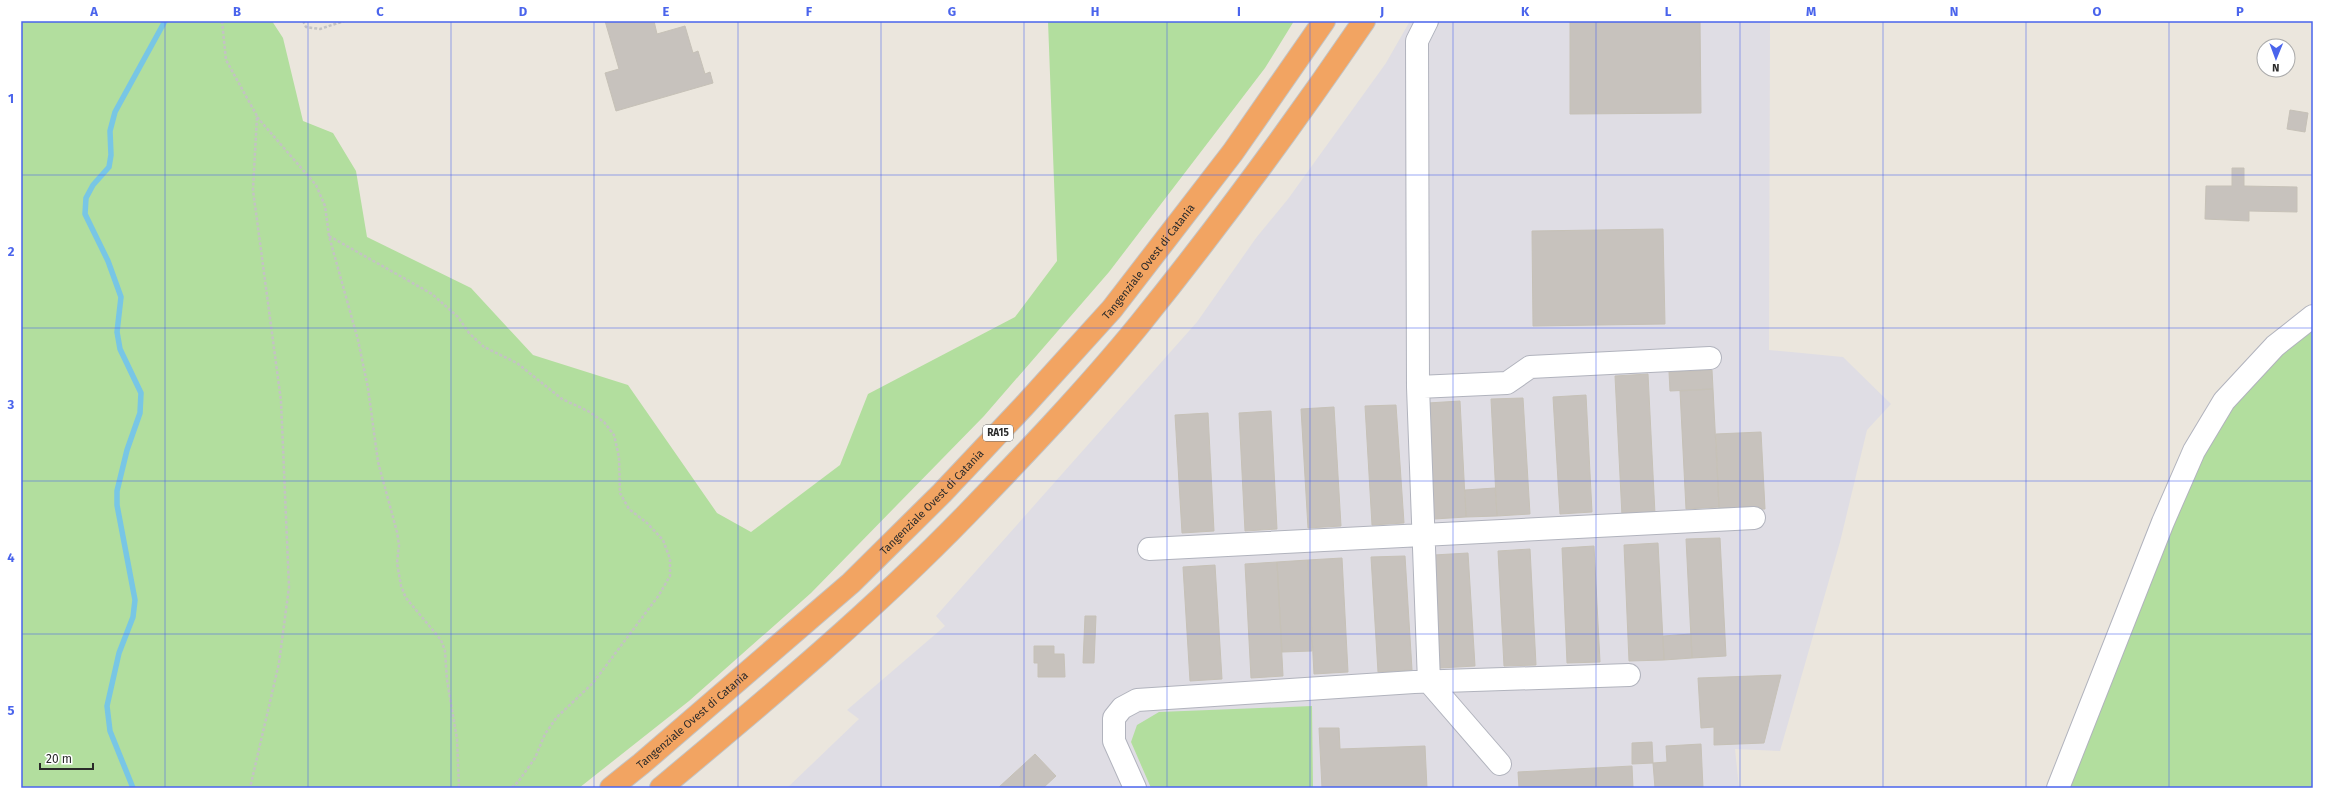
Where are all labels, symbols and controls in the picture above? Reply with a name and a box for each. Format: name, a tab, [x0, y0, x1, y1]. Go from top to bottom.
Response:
text: A	[89, 4, 98, 19]
text: B	[233, 4, 241, 19]
text: C	[376, 4, 384, 19]
text: D	[519, 4, 528, 19]
text: E	[663, 4, 670, 19]
text: F	[806, 4, 813, 19]
text: G	[948, 4, 956, 19]
text: H	[1091, 4, 1099, 19]
text: I	[1237, 4, 1241, 19]
text: J	[1379, 4, 1384, 19]
text: K	[1521, 4, 1530, 19]
text: L	[1665, 4, 1672, 19]
text: M	[1806, 4, 1816, 19]
text: N	[1950, 4, 1958, 19]
text: O	[2093, 4, 2102, 19]
text: P	[2236, 4, 2244, 19]
north arrow	[2256, 38, 2296, 78]
text: N	[2272, 61, 2280, 74]
text: 1	[8, 91, 14, 106]
street label: Tangenziale Ovest di Catania	[1099, 201, 1197, 322]
text: 2	[8, 244, 15, 259]
text: 3	[7, 397, 15, 412]
road number: RA15	[983, 425, 1013, 441]
street label: Tangenziale Ovest di Catania	[877, 447, 986, 557]
text: 4	[7, 550, 15, 565]
street label: Tangenziale Ovest di Catania	[634, 668, 750, 771]
text: 5	[8, 703, 15, 718]
scale bar	[40, 745, 93, 771]
text: 20 m	[46, 752, 72, 766]

